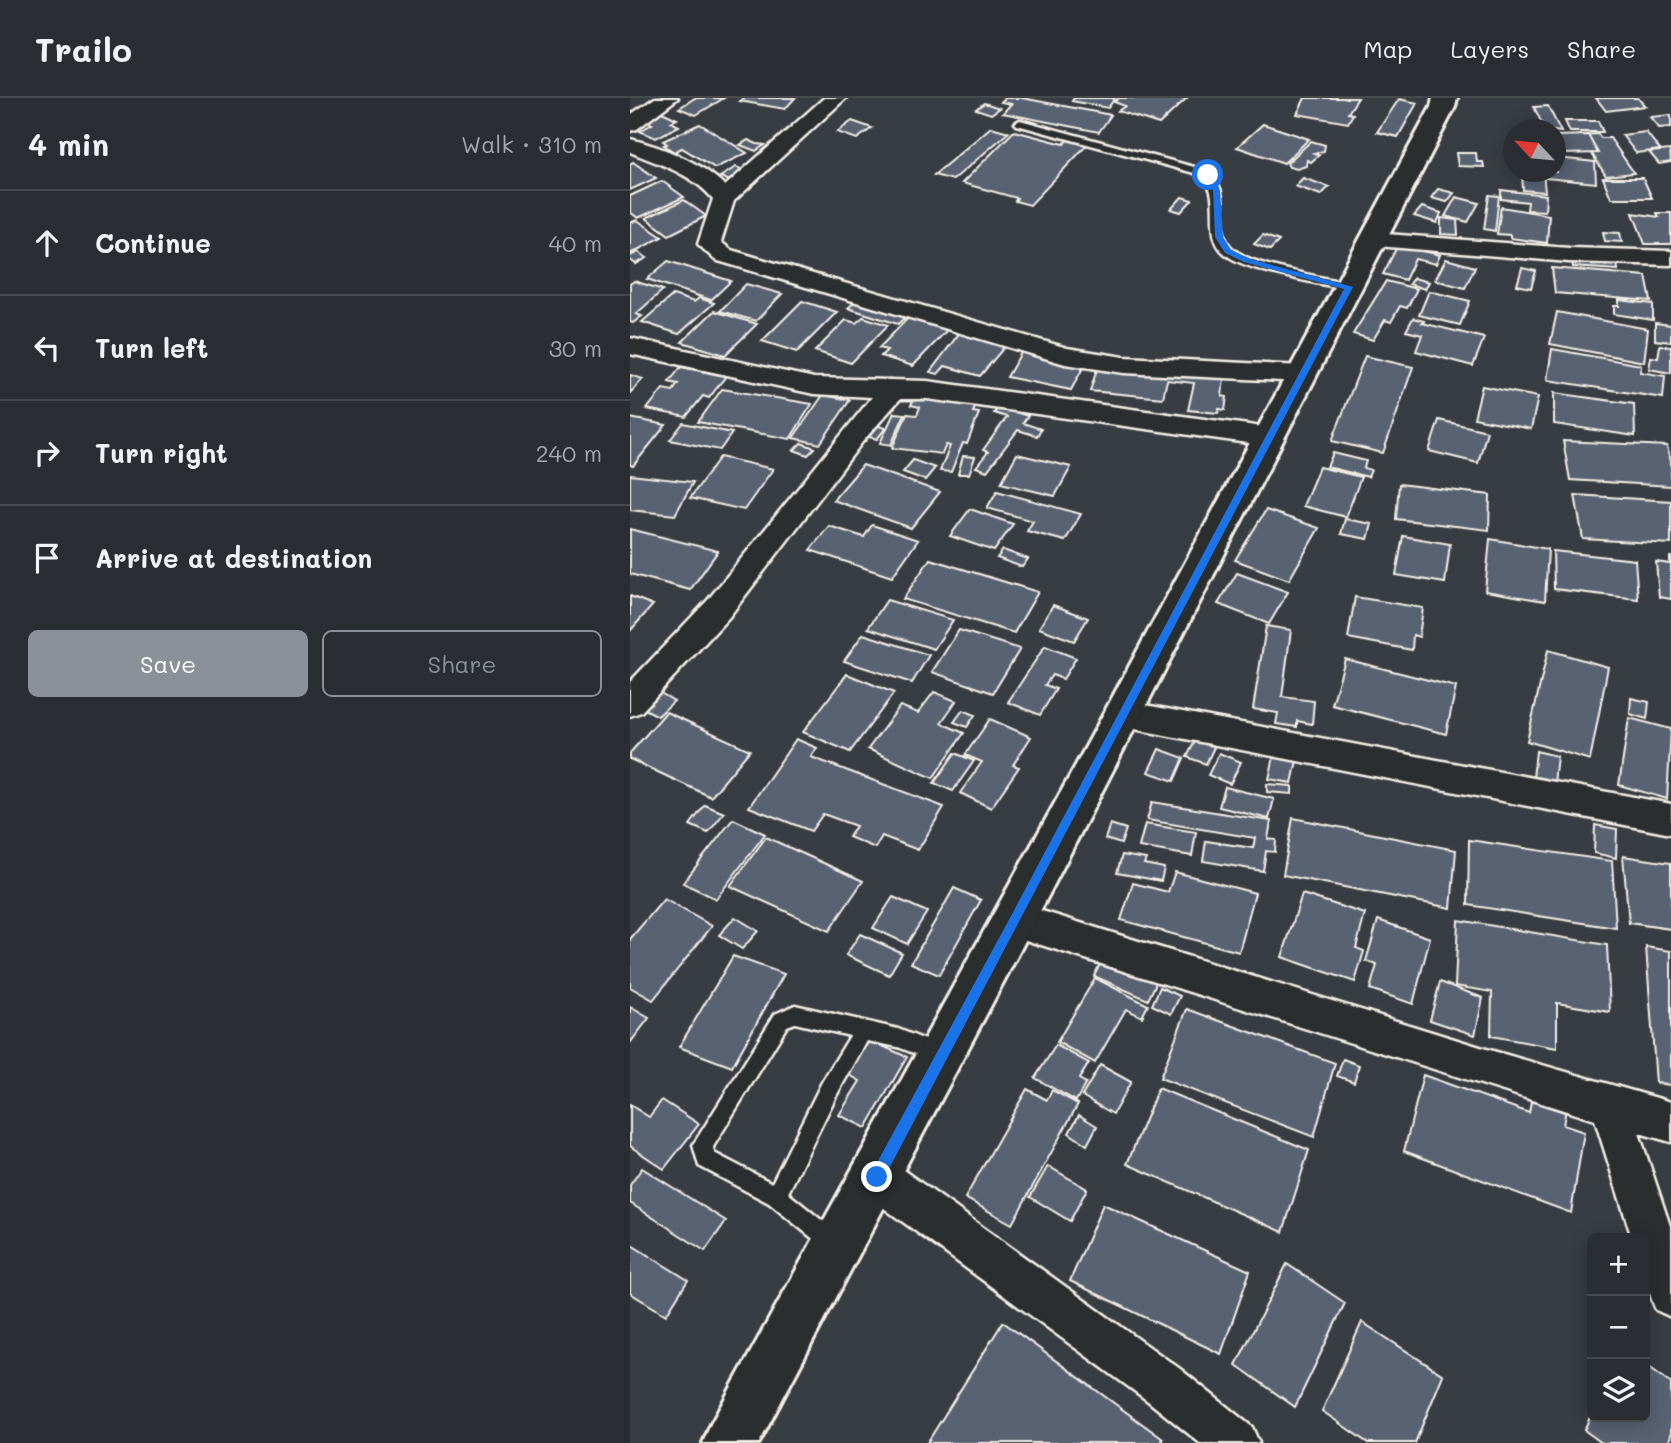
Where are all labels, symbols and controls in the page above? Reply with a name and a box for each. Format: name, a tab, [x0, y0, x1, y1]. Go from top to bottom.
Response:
text: Trailo	[35, 27, 132, 70]
text: Map	[1364, 33, 1412, 64]
text: Layers	[1450, 33, 1529, 64]
text: Share	[1567, 33, 1636, 64]
north arrow	[1503, 119, 1566, 182]
text: 4 min	[28, 124, 109, 164]
text: Walk · 310 m	[461, 129, 602, 159]
route start	[1192, 159, 1223, 190]
icon: ahead	[28, 224, 66, 262]
text: Continue	[95, 226, 211, 260]
text: 40 m	[549, 228, 602, 258]
icon: left	[28, 329, 66, 367]
text: Turn left	[95, 331, 208, 365]
text: 30 m	[549, 333, 602, 363]
icon: right	[28, 434, 66, 472]
text: Turn right	[95, 436, 228, 470]
text: 240 m	[536, 438, 602, 468]
icon: arrive	[28, 539, 66, 577]
text: Arrive at destination	[95, 541, 372, 575]
button: Save	[28, 630, 308, 697]
button: Share	[322, 630, 602, 697]
route end	[861, 1161, 892, 1192]
map controls	[1587, 1233, 1650, 1422]
button: +	[1587, 1233, 1650, 1296]
button: −	[1587, 1296, 1650, 1359]
button: layers	[1587, 1359, 1650, 1422]

